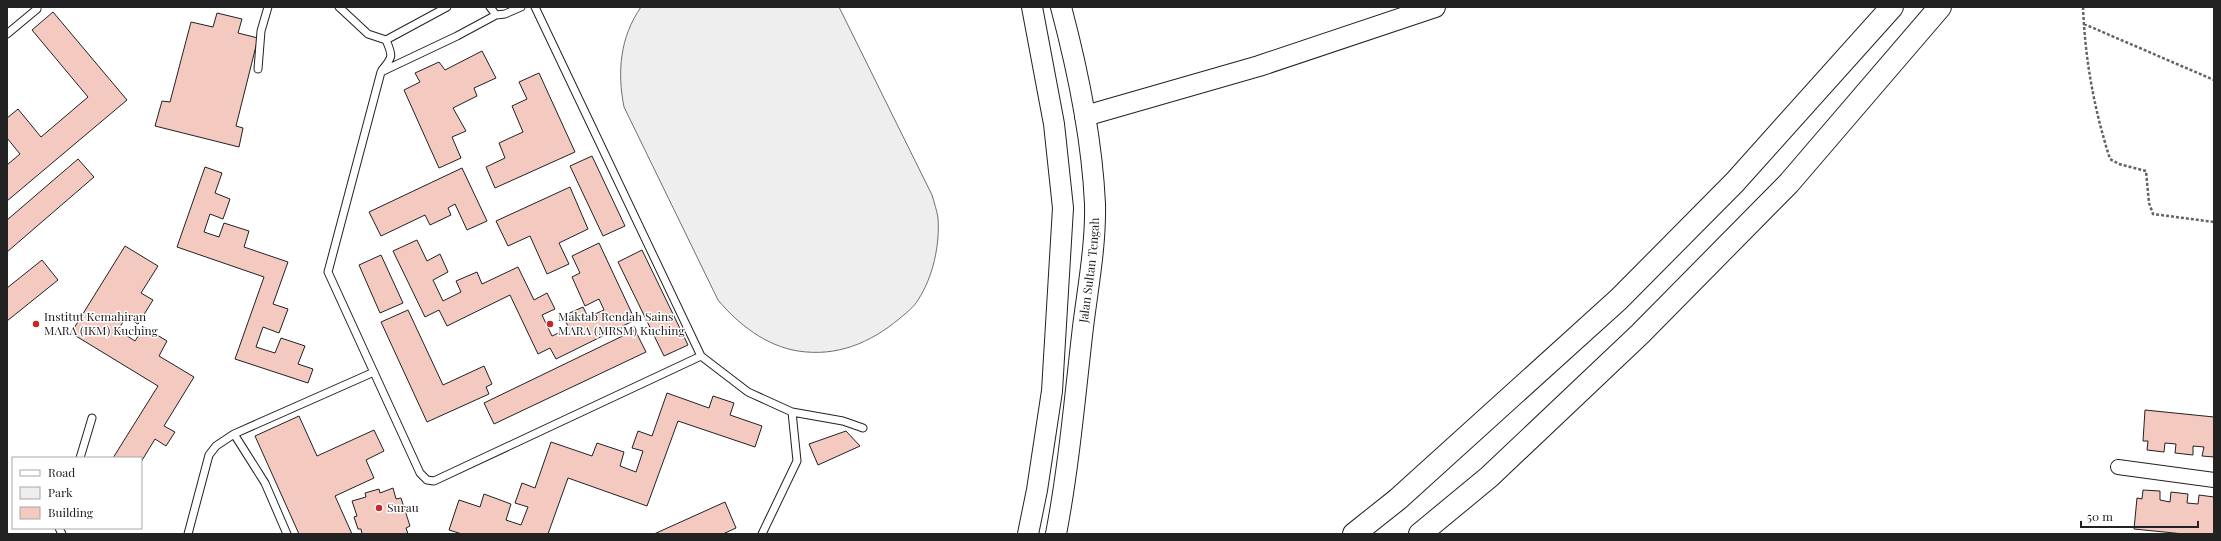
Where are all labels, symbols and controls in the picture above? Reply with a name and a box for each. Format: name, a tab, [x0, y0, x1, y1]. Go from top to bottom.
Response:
street label: Jalan Sultan Tengah	[1074, 217, 1102, 325]
place label: Institut Kemahiran MARA (IKM) Kuching	[44, 308, 159, 338]
place label: Maktab Rendah Sains MARA (MRSM) Kuching	[558, 308, 685, 338]
marker: Institut Kemahiran MARA (IKM) Kuching	[31, 319, 41, 329]
marker: Maktab Rendah Sains MARA (MRSM) Kuching	[545, 319, 555, 329]
legend	[12, 457, 142, 529]
text: Road	[48, 464, 75, 480]
text: Park	[48, 484, 73, 500]
place label: Surau	[387, 499, 419, 515]
marker: Surau	[374, 503, 384, 513]
scale bar	[2081, 503, 2198, 529]
text: Building	[48, 504, 94, 520]
text: 50 m	[2087, 508, 2113, 524]

